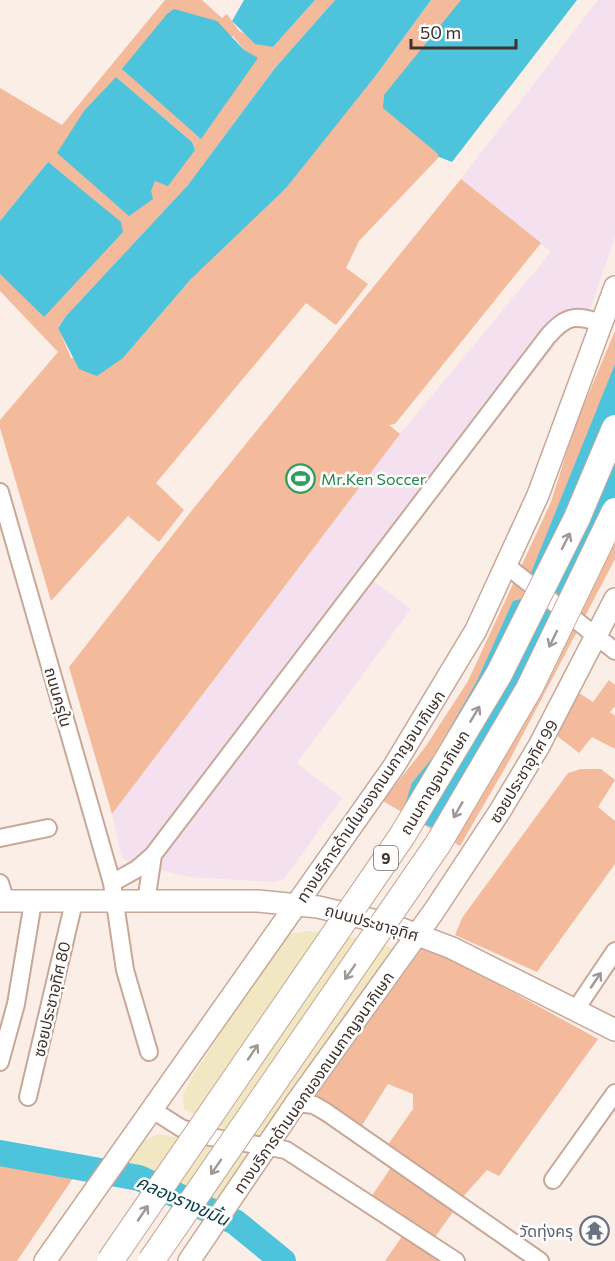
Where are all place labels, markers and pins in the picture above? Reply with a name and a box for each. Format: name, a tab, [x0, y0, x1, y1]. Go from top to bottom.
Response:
sports icon: Mr.Ken Soccer	[284, 462, 316, 494]
place label: Mr.Ken Soccer	[321, 469, 427, 488]
temple icon: วัดทุ่งครุ	[578, 1214, 610, 1246]
place label: วัดทุ่งครุ	[519, 1221, 573, 1241]

